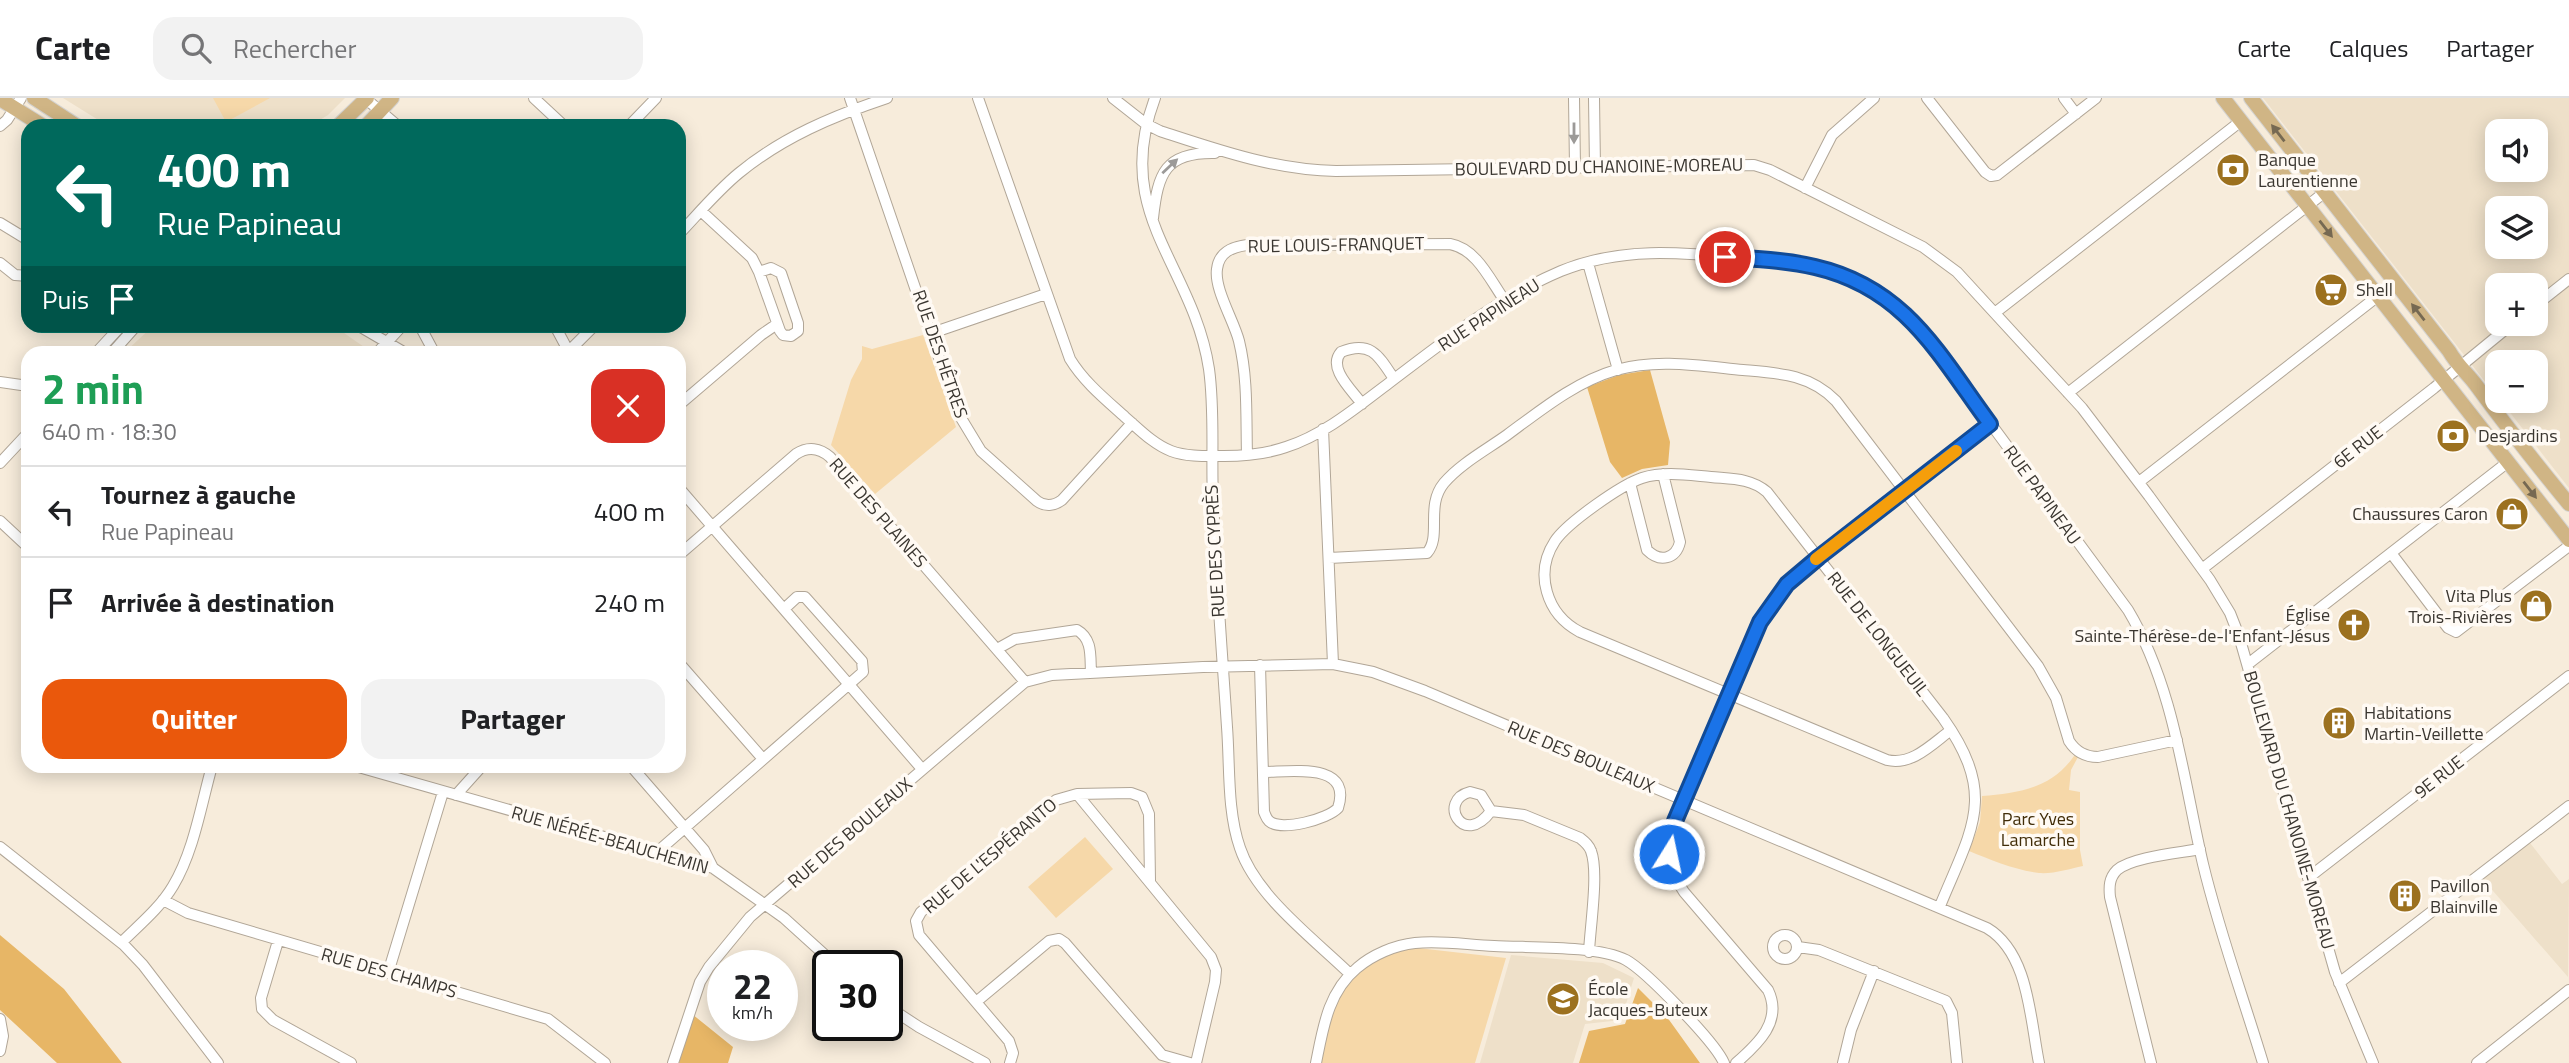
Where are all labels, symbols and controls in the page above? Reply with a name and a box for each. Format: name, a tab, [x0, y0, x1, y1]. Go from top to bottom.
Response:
search box	[153, 17, 643, 80]
text: Carte	[35, 23, 111, 73]
icon: search	[177, 29, 215, 67]
text: Rechercher	[233, 29, 356, 68]
text: Carte	[2237, 30, 2291, 66]
text: Calques	[2329, 30, 2408, 66]
text: Partager	[2446, 30, 2534, 66]
map controls	[2485, 119, 2548, 413]
button: sound	[2485, 119, 2548, 182]
one-way arrow	[1568, 122, 1580, 144]
one-way arrow	[2272, 124, 2286, 142]
text: 400 m	[157, 131, 291, 206]
place label: Banque Laurentienne	[2258, 146, 2358, 194]
icon: left	[42, 147, 133, 238]
street label: BOULEVARD DU CHANOINE-MOREAU	[1454, 150, 1744, 183]
bank icon: Banque Laurentienne	[2214, 151, 2252, 189]
one-way arrow	[1162, 157, 1179, 174]
button: layers	[2485, 196, 2548, 259]
text: Rue Papineau	[157, 199, 342, 247]
one-way arrow	[2318, 220, 2332, 238]
pin	[1695, 227, 1755, 287]
street label: RUE LOUIS-FRANQUET	[1247, 229, 1425, 260]
icon: arrive	[1706, 238, 1744, 276]
street label: RUE PAPINEAU	[1432, 271, 1545, 358]
supermarket icon: Shell	[2312, 271, 2350, 309]
button: +	[2485, 273, 2548, 336]
place label: Shell	[2356, 276, 2393, 303]
text: Puis	[42, 280, 89, 319]
icon: arrive	[103, 280, 141, 318]
street label: RUE DES HÊTRES	[906, 286, 975, 422]
one-way arrow	[2411, 304, 2426, 322]
button: −	[2485, 350, 2548, 413]
text: 2 min	[42, 356, 144, 420]
button: close	[591, 369, 665, 443]
text: 640 m · 18:30	[42, 414, 177, 449]
bank icon: Desjardins	[2434, 417, 2472, 455]
street label: 6E RUE	[2327, 419, 2388, 475]
place label: Desjardins	[2478, 422, 2558, 449]
street label: RUE PAPINEAU	[1997, 440, 2088, 550]
street label: RUE DES PLAINES	[823, 452, 934, 574]
text: Tournez à gauche	[101, 475, 296, 514]
one-way arrow	[2523, 481, 2538, 499]
street label: RUE DES CYPRÈS	[1198, 484, 1231, 618]
text: 400 m	[594, 492, 665, 531]
icon: left	[42, 493, 80, 531]
shop icon: Chaussures Caron	[2493, 495, 2531, 533]
place label: Chaussures Caron	[2352, 500, 2488, 527]
text: Rue Papineau	[101, 514, 234, 549]
street label: RUE DE LONGUEUIL	[1821, 566, 1936, 702]
place label: Vita Plus Trois-Rivières	[2408, 582, 2512, 630]
text: Arrivée à destination	[101, 583, 335, 622]
text: 240 m	[594, 583, 665, 622]
icon: arrive	[42, 584, 80, 622]
shop icon: Vita Plus Trois-Rivières	[2517, 587, 2555, 625]
place label: Église Sainte-Thérèse-de-l'Enfant-Jésus	[2074, 601, 2330, 649]
church icon: Église Sainte-Thérèse-de-l'Enfant-Jésus	[2335, 606, 2373, 644]
street label: BOULEVARD DU CHANOINE-MOREAU	[2237, 667, 2342, 952]
button: Quitter	[42, 679, 347, 759]
button: Partager	[361, 679, 665, 759]
place label: Habitations Martin-Veillette	[2364, 699, 2484, 747]
building icon: Habitations Martin-Veillette	[2320, 704, 2358, 742]
street label: RUE DES BOULEAUX	[1504, 713, 1659, 800]
street label: 9E RUE	[2408, 749, 2469, 805]
street label: RUE DES BOULEAUX	[781, 771, 918, 894]
street label: RUE DE L'ESPÉRANTO	[917, 791, 1063, 920]
street label: RUE NÉRÉE-BEAUCHEMIN	[508, 798, 712, 881]
park label: Parc Yves Lamarche	[2001, 805, 2075, 853]
position arrow	[1632, 817, 1706, 891]
place label: Pavillon Blainville	[2430, 872, 2498, 920]
building icon: Pavillon Blainville	[2386, 877, 2424, 915]
street label: RUE DES CHAMPS	[318, 940, 460, 1005]
speed limit sign: 30	[812, 950, 903, 1041]
text: 22	[733, 959, 772, 1013]
place label: École Jacques-Buteux	[1588, 975, 1708, 1023]
school or university icon: École Jacques-Buteux	[1544, 980, 1582, 1018]
text: km/h	[732, 999, 773, 1026]

